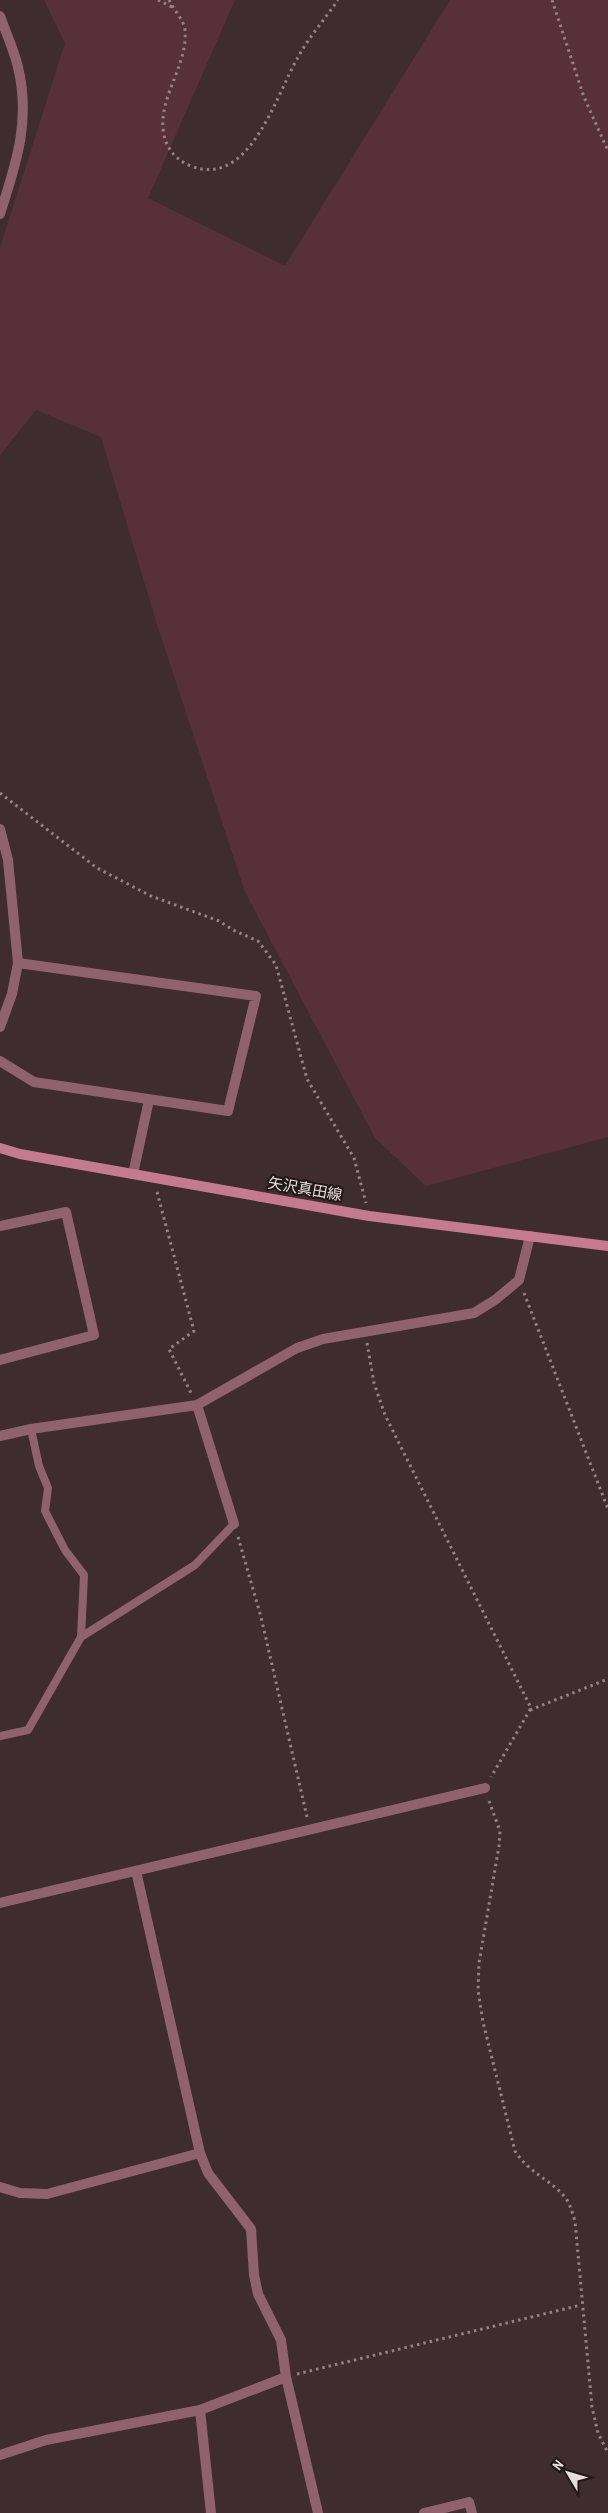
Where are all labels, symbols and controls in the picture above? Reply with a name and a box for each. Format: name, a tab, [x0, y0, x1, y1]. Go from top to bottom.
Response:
street label: 矢沢真田線	[266, 1172, 344, 1205]
north arrow	[543, 2448, 593, 2498]
text: N	[548, 2456, 567, 2474]

